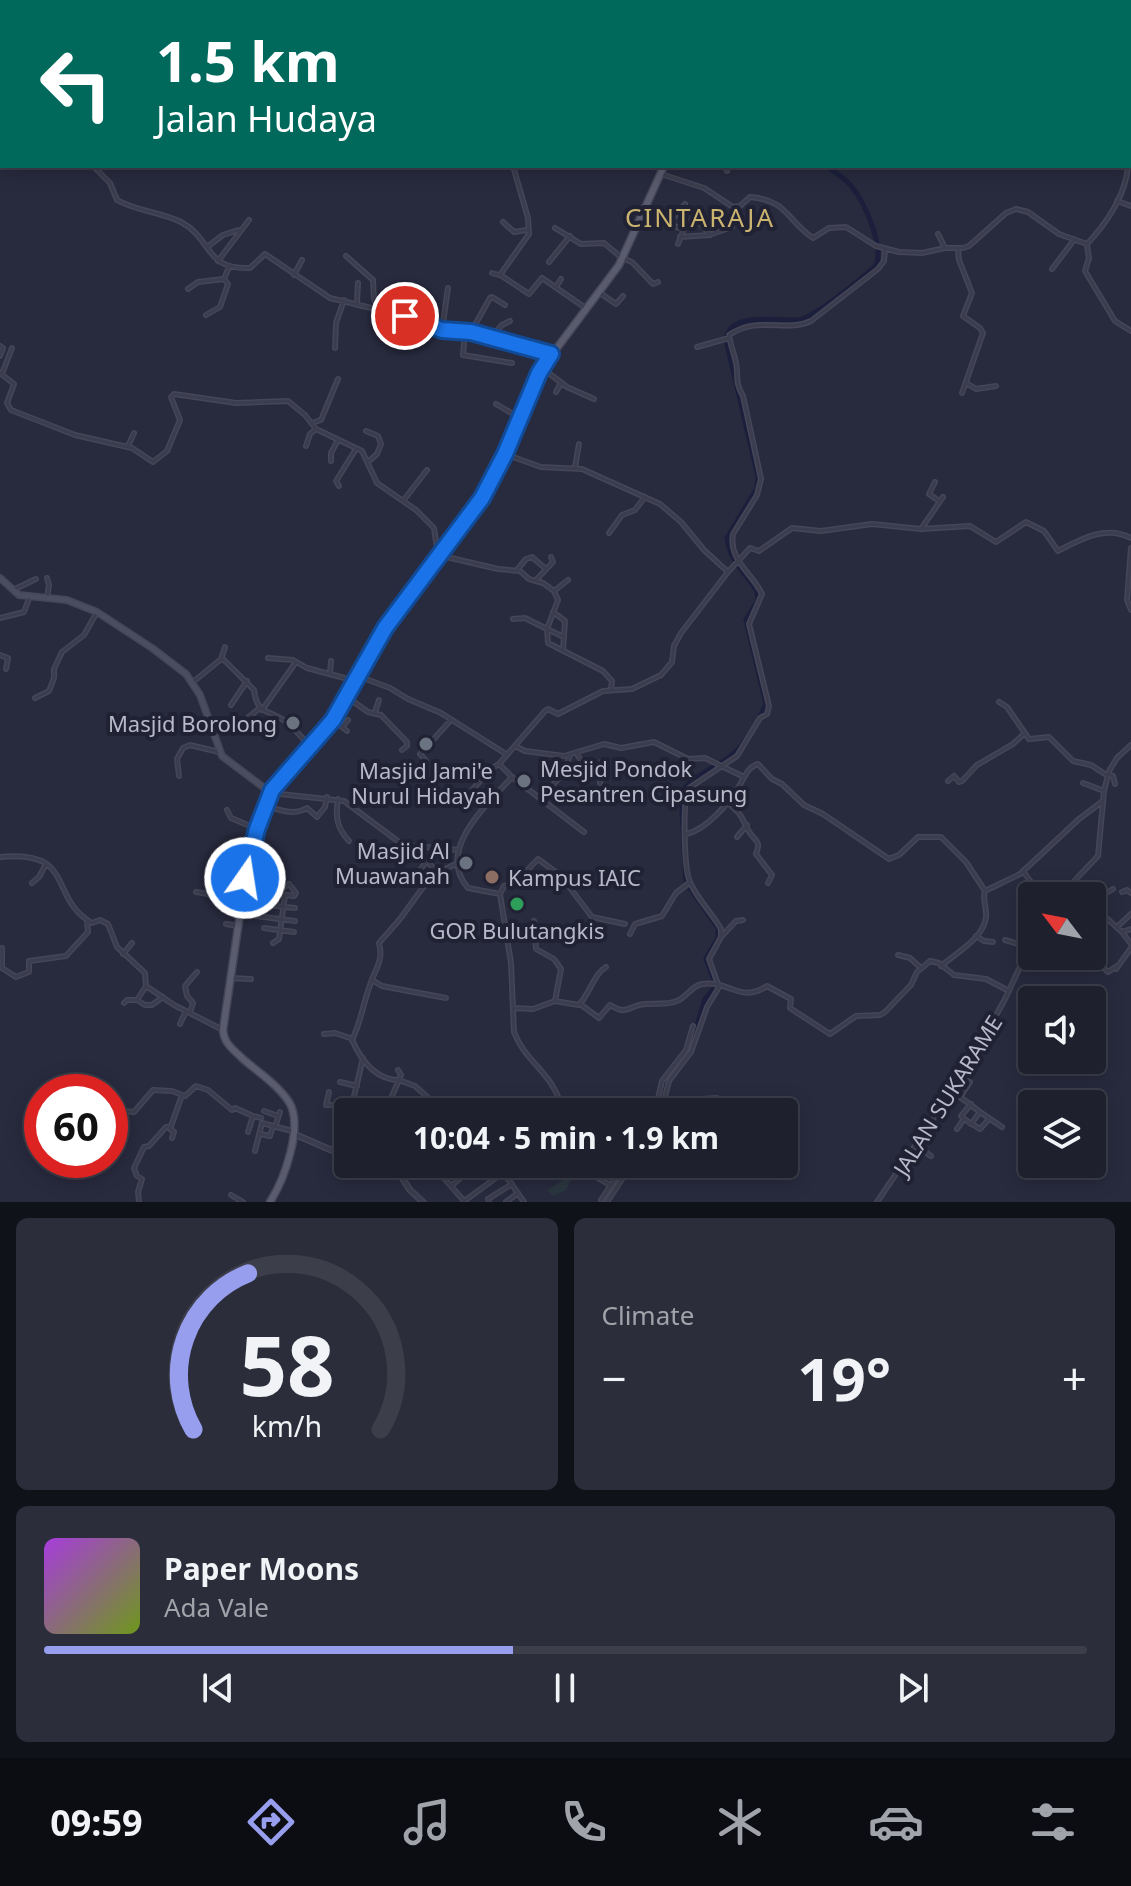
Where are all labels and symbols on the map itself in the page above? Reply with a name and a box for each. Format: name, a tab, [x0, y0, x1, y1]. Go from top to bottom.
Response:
district label: CINTARAJA	[625, 199, 775, 235]
pin	[371, 282, 439, 350]
place label: Masjid Borolong	[108, 708, 277, 738]
marker: Masjid Borolong	[284, 714, 302, 732]
marker: Masjid Jami'e Nurul Hidayah	[417, 735, 435, 753]
place label: Mesjid Pondok Pesantren Cipasung	[540, 753, 747, 808]
place label: Masjid Jami'e Nurul Hidayah	[351, 755, 501, 810]
marker: Mesjid Pondok Pesantren Cipasung	[515, 772, 533, 790]
place label: Masjid Al Muawanah	[335, 835, 450, 890]
position arrow	[203, 836, 287, 920]
marker: Masjid Al Muawanah	[457, 854, 475, 872]
place label: Kampus IAIC	[508, 862, 641, 892]
marker: Kampus IAIC	[483, 868, 501, 886]
north arrow	[1018, 882, 1106, 970]
marker: GOR Bulutangkis	[508, 895, 526, 913]
place label: GOR Bulutangkis	[429, 915, 605, 945]
street label: JALAN SUKARAME	[885, 1009, 1008, 1183]
speed limit sign: 60	[24, 1074, 128, 1178]

